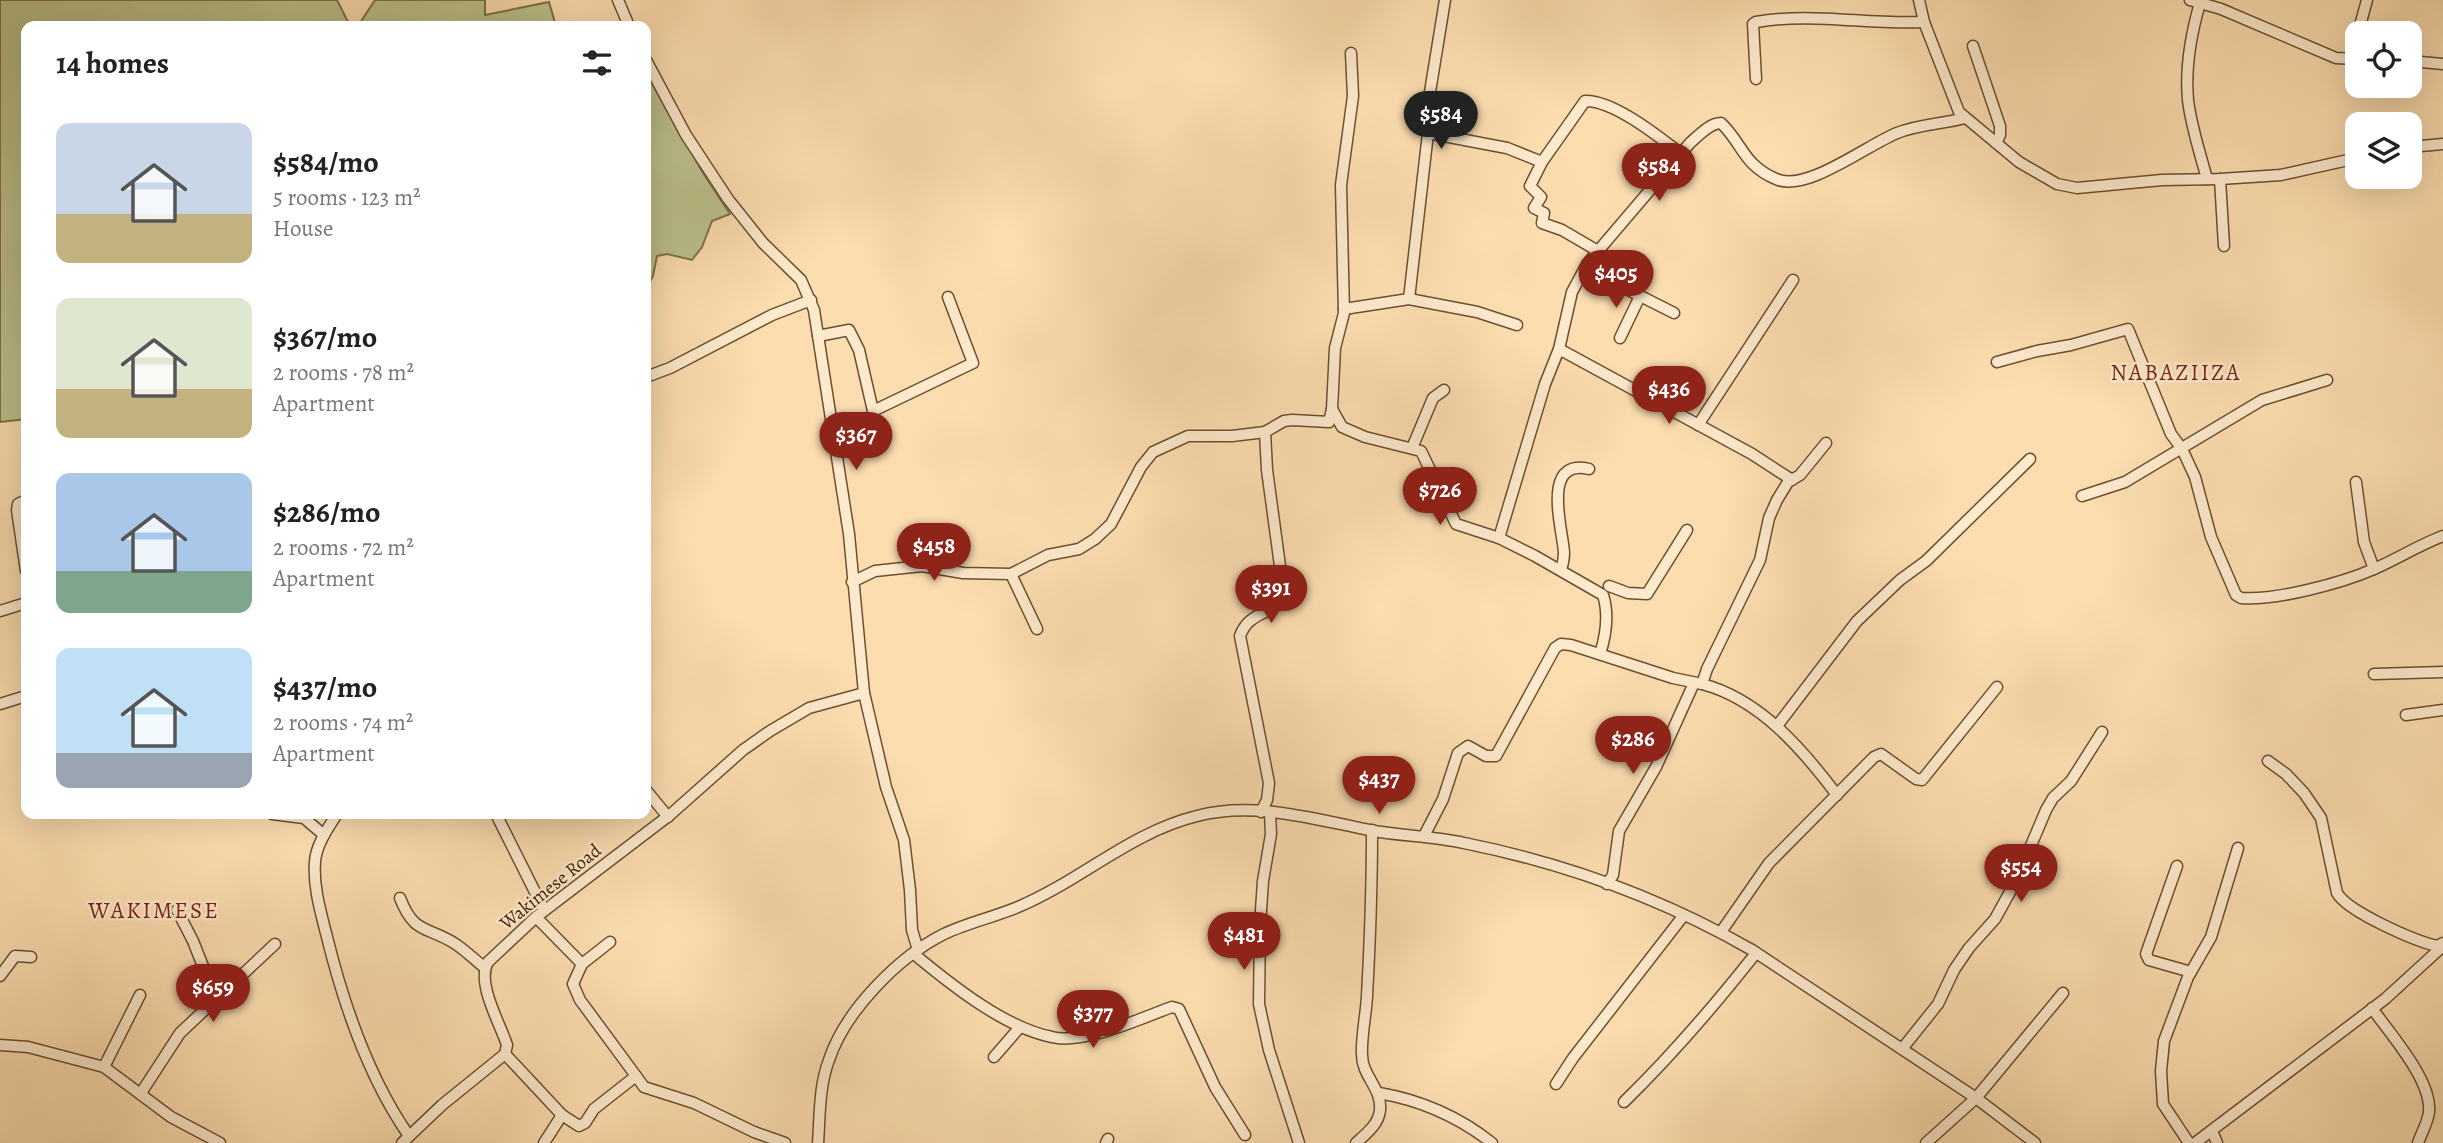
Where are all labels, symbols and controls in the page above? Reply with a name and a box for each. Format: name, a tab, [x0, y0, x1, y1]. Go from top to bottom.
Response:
map controls	[2345, 21, 2422, 189]
button: locate	[2345, 21, 2422, 98]
text: 14 homes	[56, 43, 169, 83]
icon: filters	[578, 44, 616, 82]
pin: $584	[1400, 92, 1482, 151]
text: $584	[1420, 98, 1462, 129]
button: layers	[2345, 112, 2422, 189]
text: $584/mo	[273, 142, 379, 182]
pin: $584	[1618, 144, 1700, 203]
text: $584	[1638, 150, 1680, 181]
icon: home	[112, 151, 196, 235]
text: 5 rooms · 123 m²	[273, 182, 421, 213]
text: House	[273, 213, 333, 244]
pin: $405	[1575, 250, 1657, 310]
text: $405	[1595, 257, 1637, 288]
text: $367/mo	[273, 317, 377, 357]
icon: home	[112, 326, 196, 410]
text: 2 rooms · 78 m²	[273, 357, 414, 388]
district label: NABAZIIZA	[2110, 357, 2242, 388]
pin: $436	[1628, 366, 1710, 426]
text: $436	[1648, 373, 1690, 404]
text: Apartment	[273, 388, 375, 419]
pin: $367	[815, 412, 897, 472]
text: $367	[835, 419, 877, 450]
pin: $726	[1399, 468, 1481, 527]
text: $726	[1419, 474, 1461, 505]
text: $286/mo	[273, 492, 380, 532]
icon: home	[112, 501, 196, 585]
pin: $458	[893, 524, 975, 583]
text: $458	[913, 530, 955, 561]
text: 2 rooms · 72 m²	[273, 532, 414, 563]
text: Apartment	[273, 563, 375, 594]
pin: $391	[1230, 566, 1312, 625]
text: $391	[1251, 572, 1291, 603]
text: $437/mo	[273, 667, 377, 707]
icon: home	[112, 676, 196, 760]
text: 2 rooms · 74 m²	[273, 707, 413, 738]
pin: $286	[1592, 716, 1674, 776]
text: $286	[1611, 723, 1655, 754]
text: Apartment	[273, 738, 375, 769]
pin: $437	[1338, 756, 1420, 816]
text: $437	[1358, 763, 1400, 794]
street label: Wakimese Road	[494, 837, 607, 936]
pin: $554	[1980, 844, 2062, 904]
text: $554	[2000, 851, 2042, 882]
district label: WAKIMESE	[87, 895, 220, 926]
pin: $481	[1203, 912, 1285, 972]
text: $481	[1224, 919, 1264, 950]
pin: $659	[172, 964, 254, 1024]
text: $659	[192, 971, 234, 1002]
pin: $377	[1052, 990, 1134, 1050]
text: $377	[1073, 997, 1113, 1028]

